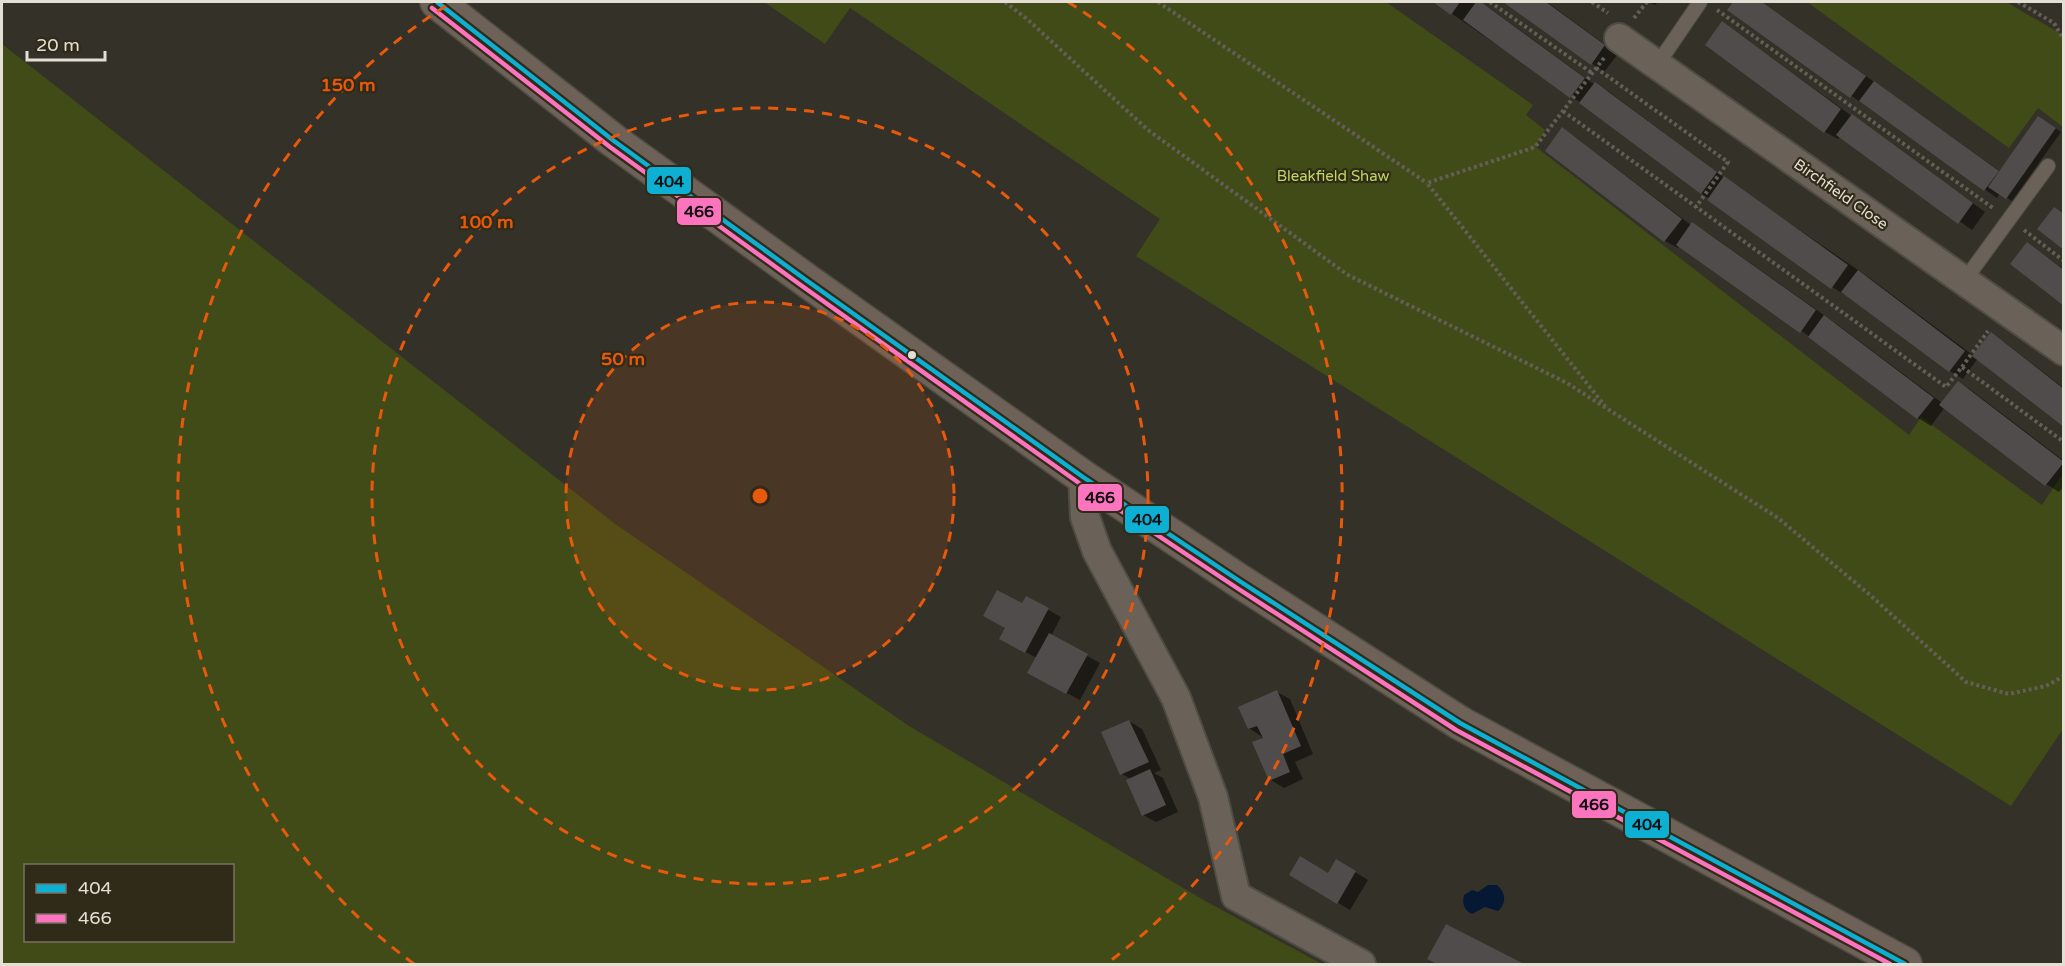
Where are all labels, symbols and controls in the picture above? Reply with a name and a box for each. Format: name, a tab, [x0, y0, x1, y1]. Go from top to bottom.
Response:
scale bar	[27, 24, 105, 62]
text: 20 m	[36, 34, 80, 56]
text: 150 m	[320, 74, 376, 96]
street label: Birchfield Close	[1791, 155, 1891, 233]
line badge: 404	[646, 166, 692, 195]
park label: Bleakfield Shaw	[1277, 167, 1389, 185]
text: 404	[654, 172, 684, 192]
line badge: 466	[676, 197, 722, 226]
text: 466	[684, 202, 714, 222]
text: 100 m	[458, 211, 514, 233]
text: 50 m	[601, 348, 645, 370]
unlabelled marker	[906, 349, 918, 361]
line badge: 466	[1077, 483, 1123, 512]
centre of rings	[750, 486, 770, 506]
text: 466	[1085, 488, 1115, 508]
line badge: 404	[1124, 505, 1170, 534]
text: 404	[1132, 510, 1162, 530]
line badge: 466	[1571, 790, 1617, 819]
text: 466	[1579, 795, 1609, 815]
line badge: 404	[1624, 810, 1670, 839]
text: 404	[1632, 815, 1662, 835]
legend	[24, 864, 234, 942]
text: 404	[78, 877, 112, 899]
text: 466	[78, 907, 112, 929]

